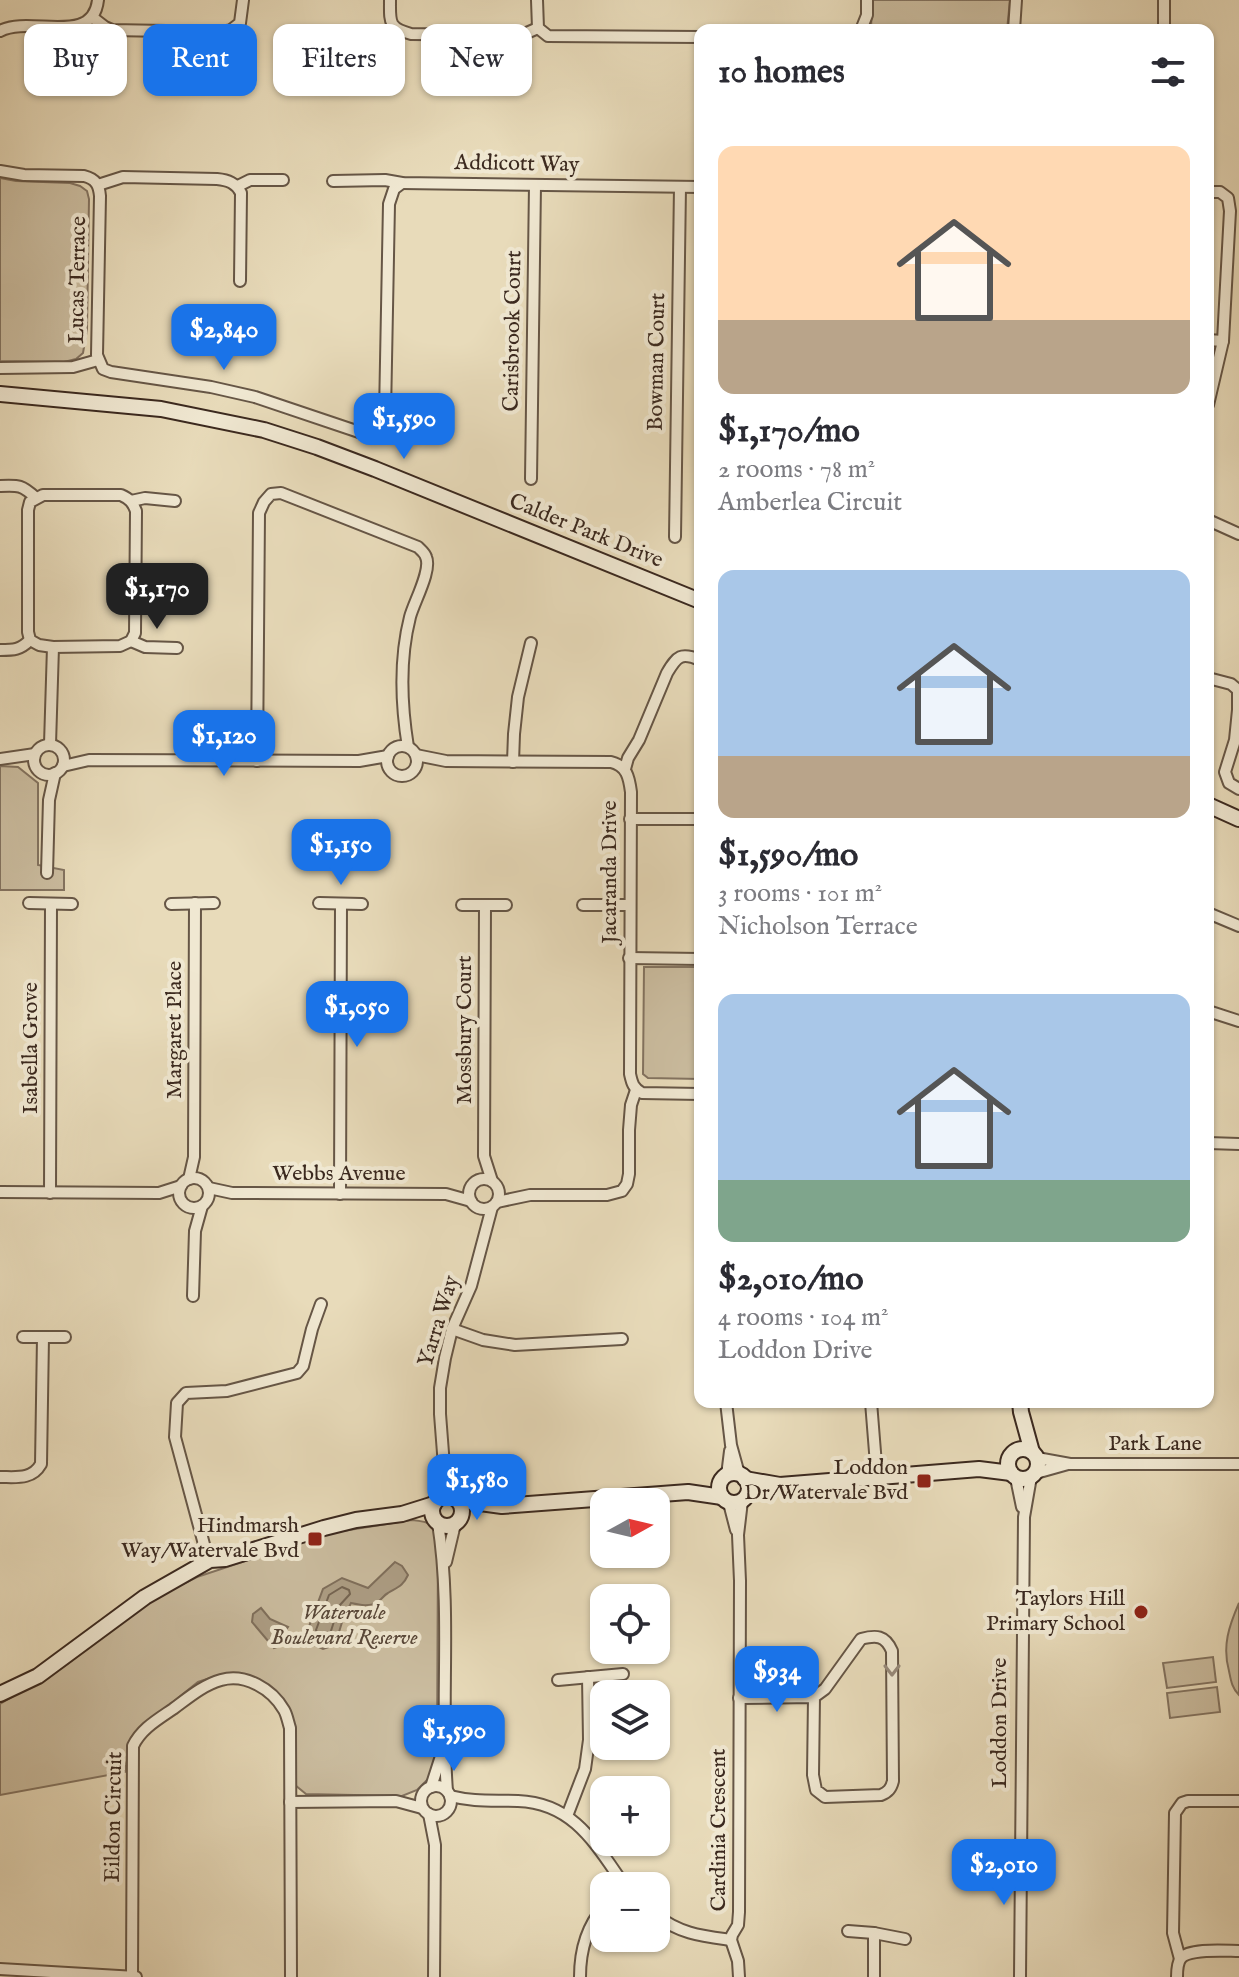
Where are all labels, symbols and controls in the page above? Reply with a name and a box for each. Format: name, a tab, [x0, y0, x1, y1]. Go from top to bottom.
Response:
chip: Buy	[24, 24, 127, 96]
chip: Rent	[143, 24, 257, 96]
chip: Filters	[273, 24, 405, 96]
chip: New	[421, 24, 532, 96]
icon: filters	[1146, 50, 1190, 94]
text: 10 homes	[718, 51, 845, 94]
street label: Addicott Way	[453, 149, 580, 179]
icon: home	[882, 198, 1026, 342]
street label: Lucas Terrace	[63, 216, 93, 344]
street label: Carisbrook Court	[498, 250, 528, 412]
street label: Bowman Court	[642, 292, 672, 431]
pin: $2,840	[159, 304, 289, 372]
text: $2,840	[189, 313, 259, 346]
pin: $1,590	[339, 393, 469, 461]
text: $1,590	[372, 402, 436, 435]
text: $1,170/mo	[718, 410, 860, 453]
text: 2 rooms · 78 m²	[718, 453, 875, 486]
text: Amberlea Circuit	[718, 486, 902, 519]
street label: Calder Park Drive	[505, 487, 667, 575]
pin: $1,170	[92, 563, 222, 631]
text: $1,170	[124, 572, 190, 605]
icon: home	[882, 622, 1026, 766]
pin: $1,120	[159, 710, 289, 778]
text: $1,120	[191, 719, 257, 752]
street label: Jacaranda Drive	[596, 800, 624, 947]
pin: $1,150	[276, 819, 406, 887]
text: $1,150	[310, 828, 372, 861]
text: $1,590/mo	[718, 834, 858, 877]
text: 3 rooms · 101 m²	[718, 877, 882, 910]
text: Nicholson Terrace	[718, 910, 918, 943]
street label: Mossbury Court	[451, 955, 479, 1105]
street label: Margaret Place	[161, 961, 189, 1099]
pin: $1,050	[292, 981, 422, 1049]
street label: Isabella Grove	[17, 982, 45, 1114]
text: $1,050	[324, 990, 390, 1023]
icon: home	[882, 1046, 1026, 1190]
street label: Webbs Avenue	[272, 1160, 406, 1188]
text: $2,010/mo	[718, 1258, 864, 1301]
street label: Yarra Way	[412, 1272, 466, 1370]
text: 4 rooms · 104 m²	[718, 1301, 888, 1334]
text: Loddon Drive	[718, 1334, 873, 1367]
street label: Park Lane	[1108, 1430, 1202, 1458]
pin: $1,580	[412, 1454, 542, 1522]
place label: Loddon Dr/Watervale Bvd	[744, 1454, 908, 1507]
text: $1,580	[445, 1463, 509, 1496]
marker: Loddon Dr/Watervale Bvd	[915, 1472, 933, 1490]
north arrow	[590, 1488, 670, 1568]
map controls	[590, 1488, 670, 1952]
place label: Hindmarsh Way/Watervale Bvd	[121, 1512, 299, 1565]
marker: Hindmarsh Way/Watervale Bvd	[306, 1530, 324, 1548]
button: locate	[590, 1584, 670, 1664]
place label: Taylors Hill Primary School	[986, 1585, 1125, 1638]
park label: Watervale Boulevard Reserve	[270, 1599, 418, 1652]
marker: Taylors Hill Primary School	[1132, 1603, 1150, 1621]
pin: $934	[730, 1646, 824, 1714]
text: $934	[753, 1655, 801, 1688]
street label: Loddon Drive	[986, 1658, 1014, 1788]
one-way arrow	[883, 1664, 901, 1677]
button: layers	[590, 1680, 670, 1760]
pin: $1,590	[389, 1705, 519, 1773]
text: $1,590	[422, 1714, 486, 1747]
street label: Cardinia Crescent	[705, 1748, 733, 1912]
street label: Eildon Circuit	[99, 1751, 129, 1883]
button: +	[590, 1776, 670, 1856]
pin: $2,010	[939, 1839, 1069, 1907]
text: $2,010	[970, 1848, 1038, 1881]
button: −	[590, 1872, 670, 1952]

